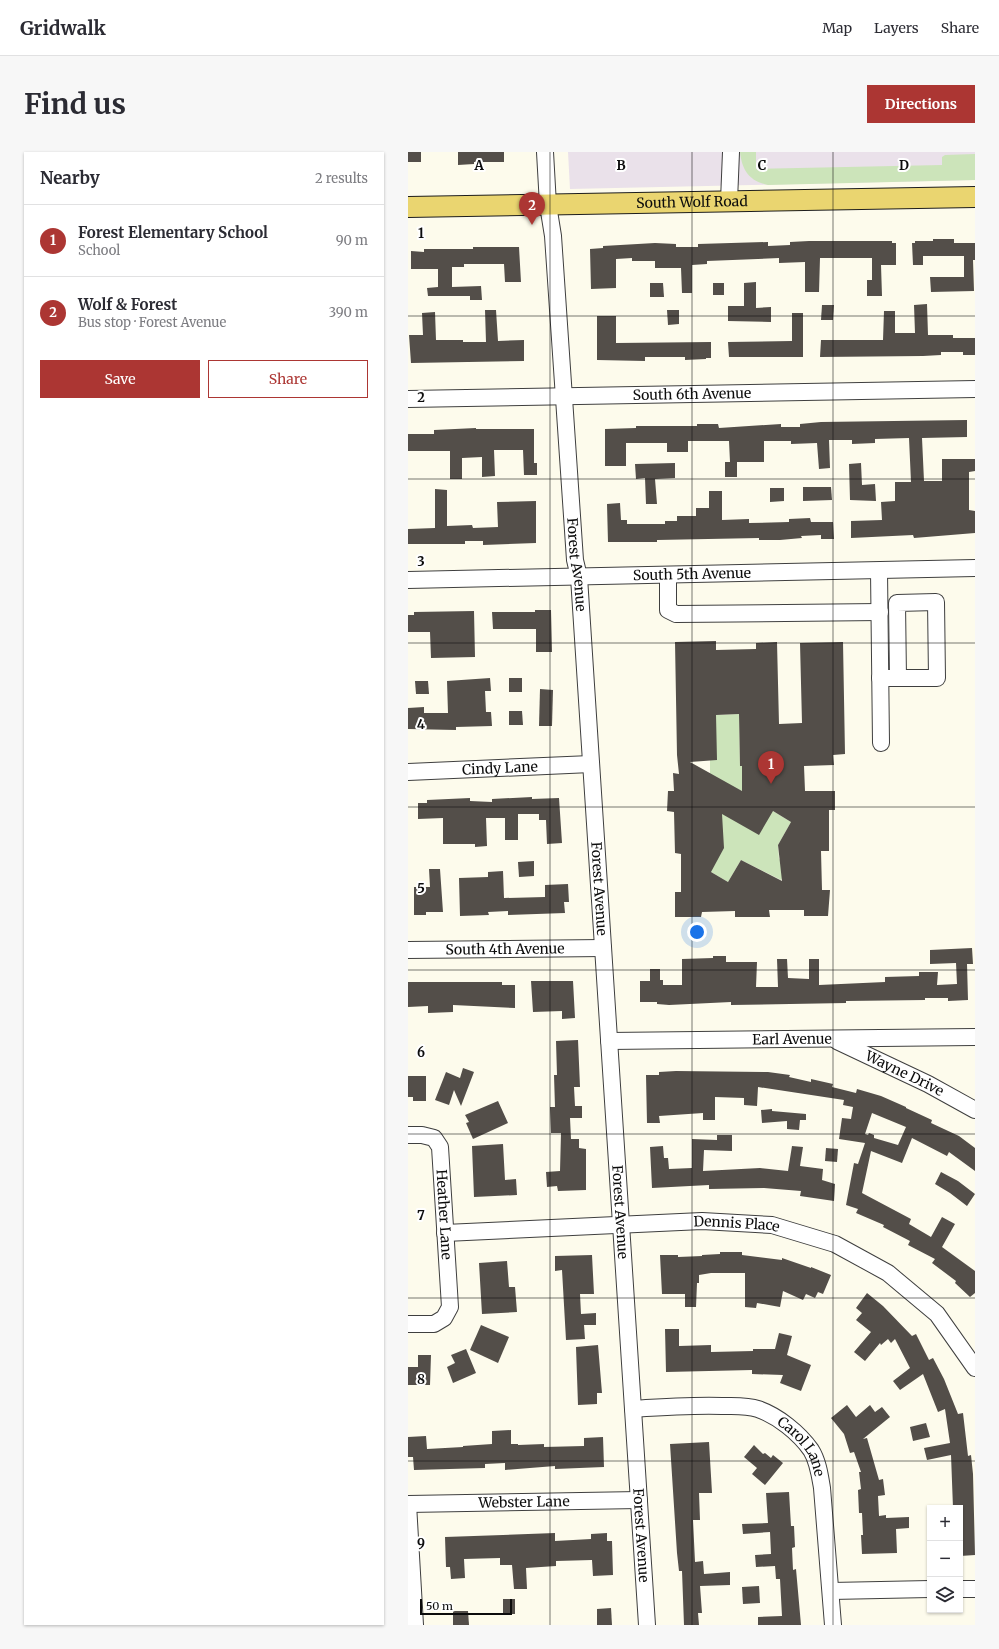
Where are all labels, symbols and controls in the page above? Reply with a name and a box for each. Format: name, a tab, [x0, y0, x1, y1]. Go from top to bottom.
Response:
text: Gridwalk	[20, 16, 106, 40]
text: Map	[822, 19, 852, 37]
text: Layers	[874, 19, 919, 37]
text: Share	[941, 19, 979, 37]
button: Directions	[867, 85, 975, 123]
text: Find us	[24, 86, 126, 122]
text: A	[473, 157, 484, 174]
text: B	[616, 157, 626, 174]
text: C	[758, 157, 767, 174]
text: D	[899, 157, 909, 174]
text: Nearby	[40, 167, 100, 189]
text: 2 results	[315, 170, 368, 187]
pin: 2	[519, 192, 545, 225]
street label: South Wolf Road	[636, 192, 748, 212]
text: Forest Elementary School	[78, 223, 268, 242]
text: 1	[418, 225, 424, 242]
text: 1	[50, 232, 56, 249]
text: 90 m	[336, 232, 368, 249]
text: School	[78, 242, 120, 259]
text: Wolf & Forest	[78, 295, 177, 314]
text: 2	[49, 304, 57, 321]
text: 390 m	[329, 304, 368, 321]
text: Bus stop · Forest Avenue	[78, 314, 226, 331]
button: Save	[40, 360, 200, 398]
button: Share	[208, 360, 368, 398]
street label: South 6th Avenue	[632, 384, 751, 404]
text: 2	[417, 389, 425, 406]
street label: Forest Avenue	[563, 517, 590, 612]
text: 3	[417, 553, 425, 570]
street label: South 5th Avenue	[633, 564, 751, 584]
text: 4	[417, 716, 426, 733]
pin: 1	[758, 751, 784, 784]
street label: Cindy Lane	[462, 757, 538, 779]
street label: Forest Avenue	[587, 841, 611, 936]
text: 5	[417, 880, 425, 897]
your location	[687, 922, 707, 942]
street label: South 4th Avenue	[445, 939, 564, 959]
street label: Earl Avenue	[752, 1030, 832, 1048]
text: 6	[417, 1044, 425, 1061]
street label: Wayne Drive	[862, 1046, 947, 1100]
street label: Forest Avenue	[608, 1164, 632, 1260]
street label: Heather Lane	[432, 1169, 456, 1260]
text: 7	[417, 1207, 425, 1224]
street label: Dennis Place	[693, 1212, 782, 1236]
text: 8	[417, 1371, 425, 1388]
street label: Carol Lane	[774, 1412, 829, 1478]
street label: Forest Avenue	[629, 1488, 653, 1583]
street label: Webster Lane	[477, 1492, 570, 1512]
map controls	[927, 1505, 963, 1613]
button: +	[927, 1505, 963, 1541]
text: 9	[417, 1535, 425, 1552]
button: −	[927, 1541, 963, 1577]
button: layers	[927, 1577, 963, 1613]
scale bar	[420, 1597, 512, 1616]
text: 50 m	[426, 1599, 453, 1613]

